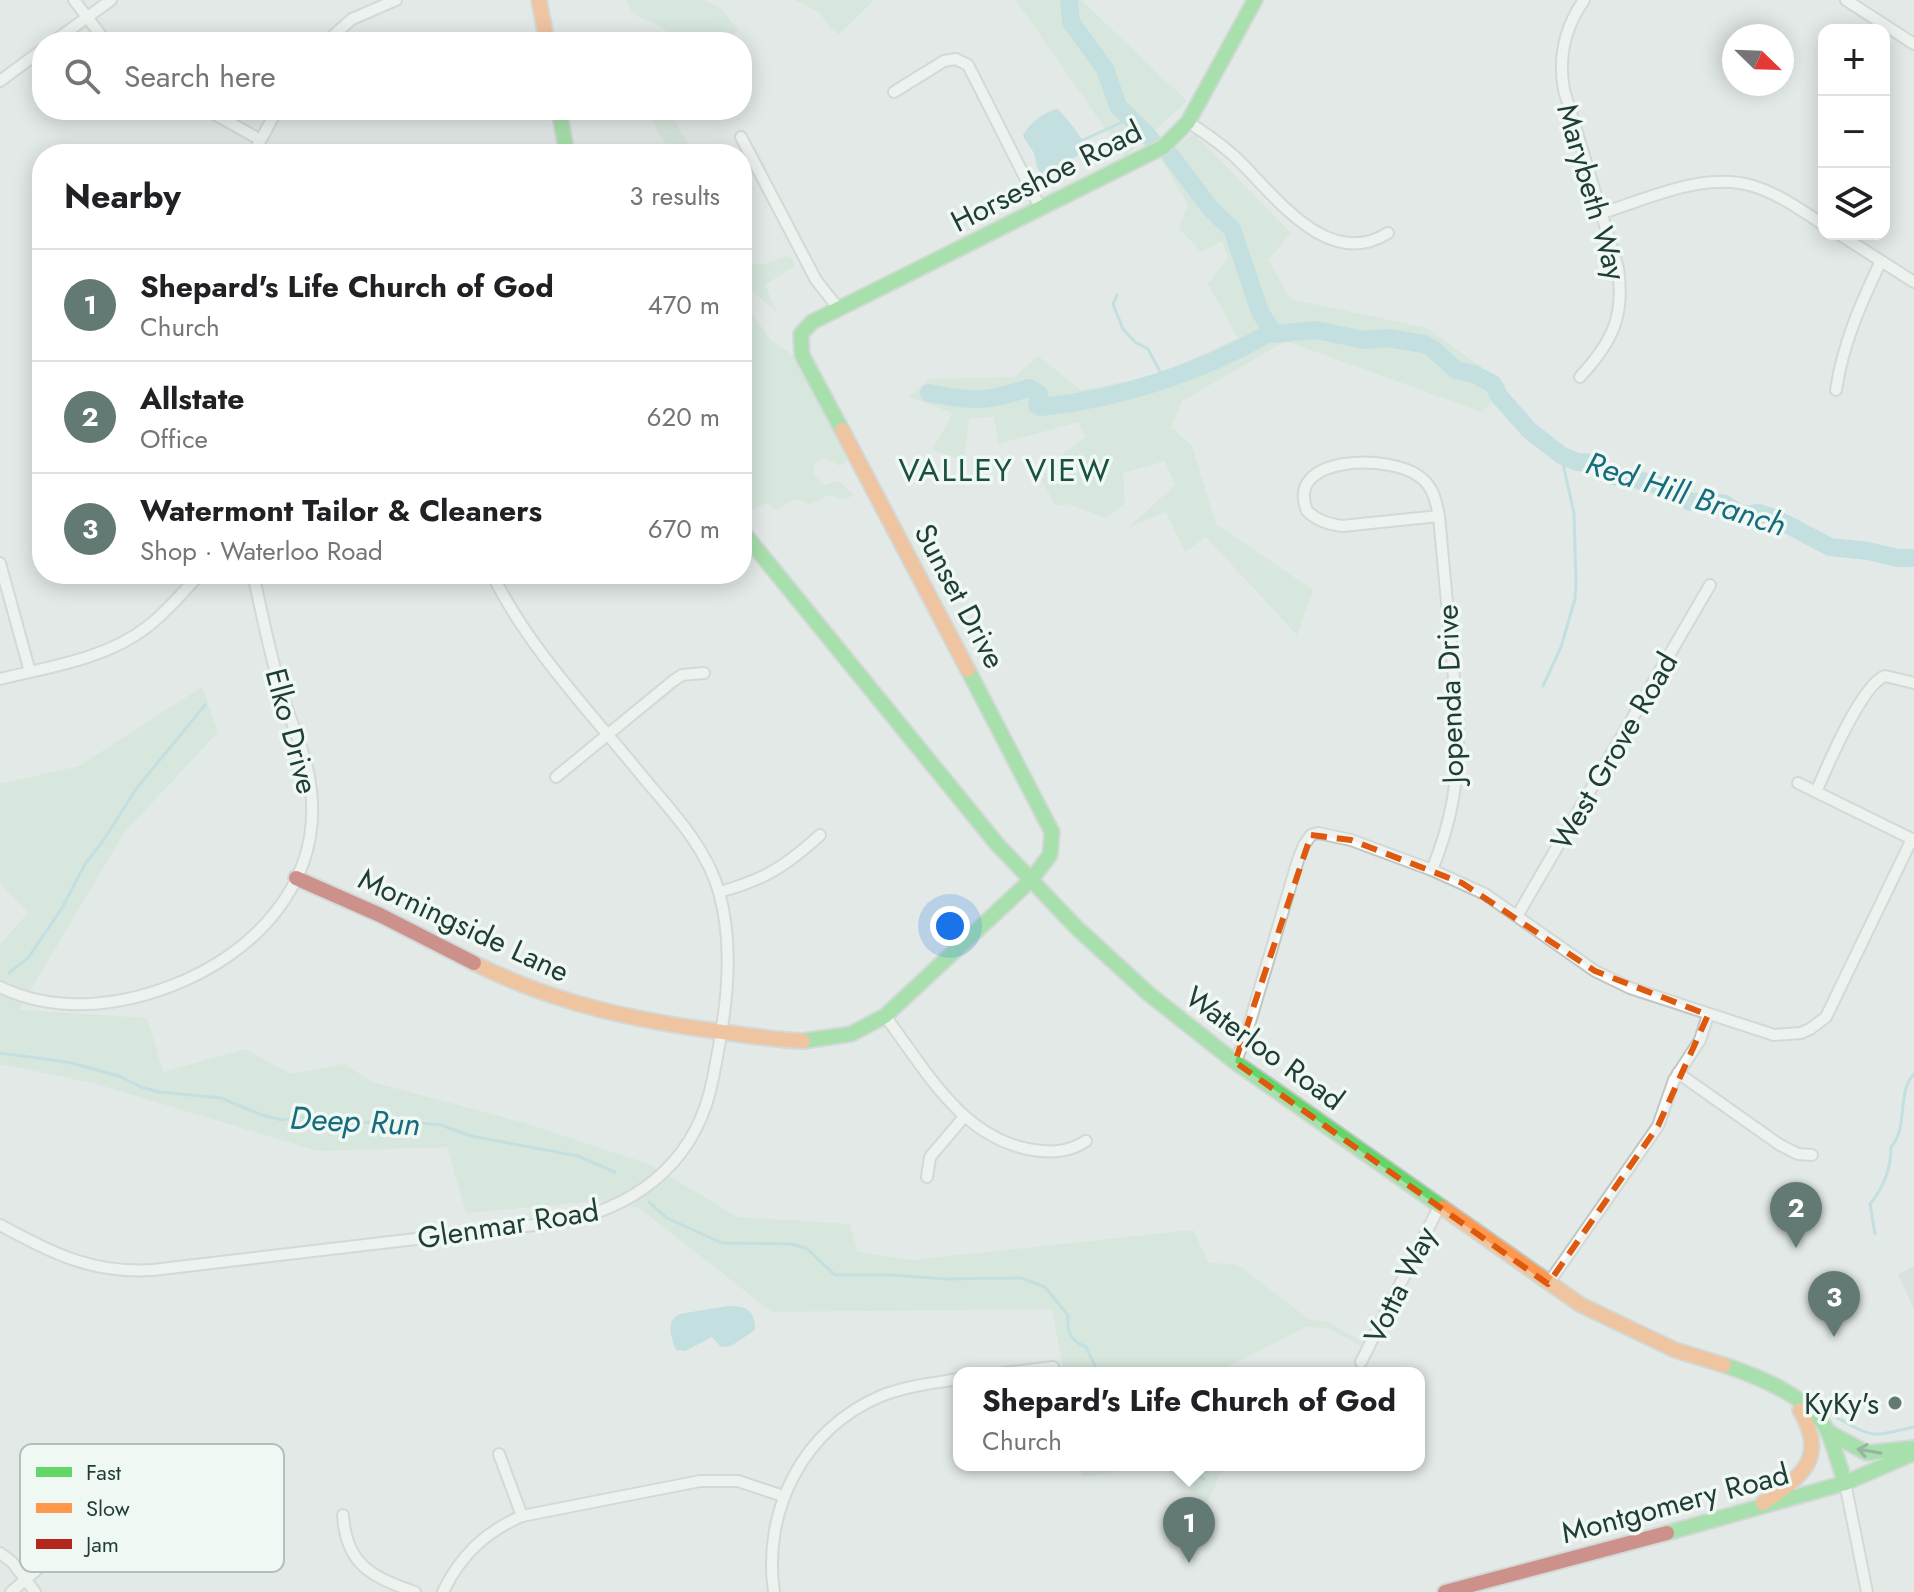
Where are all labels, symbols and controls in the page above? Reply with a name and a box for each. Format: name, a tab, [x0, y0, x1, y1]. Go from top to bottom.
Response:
north arrow	[1722, 24, 1794, 96]
map controls	[1818, 24, 1890, 240]
button: +	[1818, 24, 1890, 96]
search box	[32, 32, 752, 120]
icon: search	[60, 54, 104, 98]
text: Search here	[124, 55, 276, 98]
button: −	[1818, 96, 1890, 168]
street label: Marybeth Way	[1546, 99, 1638, 286]
street label: Horseshoe Road	[943, 109, 1149, 243]
button: layers	[1818, 168, 1890, 240]
text: Nearby	[64, 172, 181, 221]
text: 3 results	[629, 177, 720, 215]
text: Shepard's Life Church of God	[140, 265, 554, 308]
text: 1	[83, 286, 97, 324]
text: 470 m	[648, 286, 720, 324]
text: Church	[140, 308, 220, 346]
text: Allstate	[140, 377, 244, 420]
text: 2	[81, 398, 99, 436]
text: 620 m	[647, 398, 720, 436]
text: Office	[140, 420, 208, 458]
water label: Red Hill Branch	[1580, 440, 1792, 548]
district label: VALLEY VIEW	[898, 447, 1112, 493]
text: Watermont Tailor & Cleaners	[140, 489, 542, 532]
text: 3	[82, 510, 98, 548]
text: 670 m	[648, 510, 720, 548]
street label: Sunset Drive	[904, 516, 1016, 676]
text: Shop · Waterloo Road	[140, 532, 383, 570]
street label: Jopenda Drive	[1425, 604, 1475, 788]
street label: West Grove Road	[1540, 644, 1688, 858]
street label: Elko Drive	[255, 664, 329, 798]
street label: Morningside Lane	[352, 857, 576, 993]
your location	[930, 906, 970, 946]
street label: Waterloo Road	[1177, 976, 1353, 1120]
water label: Deep Run	[289, 1095, 421, 1147]
pin: 2	[1770, 1182, 1822, 1248]
street label: Glenmar Road	[414, 1188, 602, 1260]
street label: Votta Way	[1353, 1218, 1447, 1351]
pin: 3	[1808, 1271, 1860, 1337]
popup	[953, 1367, 1425, 1471]
text: Shepard's Life Church of God	[982, 1379, 1396, 1422]
place label: KyKy's	[1804, 1382, 1879, 1425]
marker: KyKy's	[1886, 1394, 1904, 1412]
text: Church	[982, 1422, 1062, 1460]
one-way arrow	[1856, 1442, 1882, 1457]
legend	[20, 1444, 284, 1572]
street label: Montgomery Road	[1556, 1452, 1794, 1554]
text: Fast	[86, 1456, 122, 1488]
text: Slow	[86, 1492, 130, 1524]
pin: 1	[1163, 1497, 1215, 1563]
text: Jam	[83, 1528, 119, 1560]

